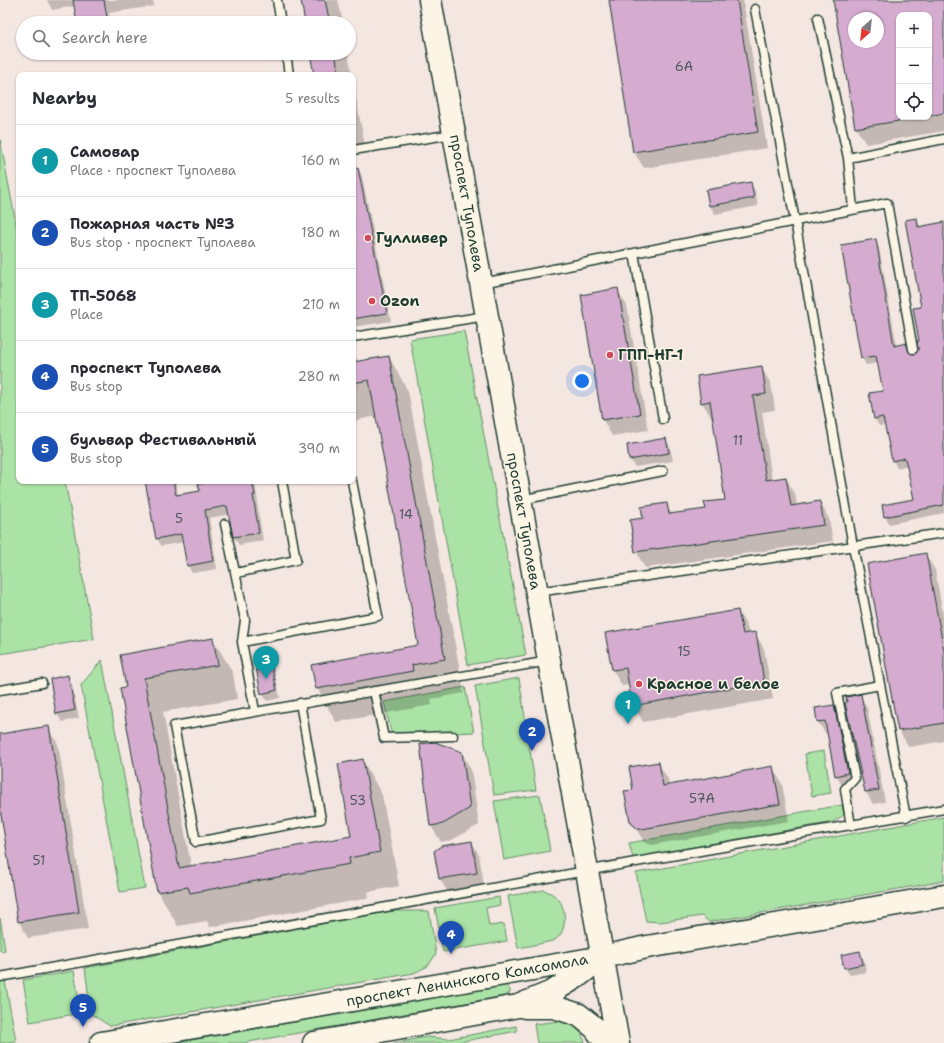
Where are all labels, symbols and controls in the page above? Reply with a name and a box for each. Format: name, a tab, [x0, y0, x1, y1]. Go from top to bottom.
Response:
north arrow	[848, 12, 884, 48]
map controls	[896, 12, 932, 120]
button: +	[896, 12, 932, 48]
search box	[16, 16, 356, 60]
icon: search	[30, 27, 52, 49]
text: Search here	[62, 28, 148, 48]
button: −	[896, 48, 932, 84]
house number: 6А	[675, 58, 693, 75]
button: locate	[896, 84, 932, 120]
text: Nearby	[32, 87, 97, 109]
text: 5 results	[285, 90, 340, 107]
street label: проспект Туполева	[445, 133, 489, 274]
text: Самовар	[70, 142, 139, 162]
text: 1	[42, 152, 48, 169]
text: 160 m	[302, 152, 340, 169]
text: Place · проспект Туполева	[70, 162, 236, 179]
text: Пожарная часть №3	[70, 214, 234, 234]
text: 2	[40, 224, 50, 241]
text: 180 m	[301, 224, 340, 241]
place label: Гулливер	[376, 228, 448, 248]
marker: Гулливер	[363, 233, 373, 243]
text: Bus stop · проспект Туполева	[70, 234, 255, 251]
text: ТП-5068	[70, 286, 137, 306]
place label: Ozon	[380, 291, 420, 311]
text: 3	[40, 296, 50, 313]
text: 210 m	[302, 296, 340, 313]
marker: Ozon	[367, 296, 377, 306]
text: Place	[70, 306, 103, 323]
place label: ГПП-НГ-1	[618, 345, 684, 365]
marker: ГПП-НГ-1	[605, 350, 615, 360]
text: проспект Туполева	[70, 358, 221, 378]
text: 4	[40, 368, 50, 385]
text: 280 m	[298, 368, 340, 385]
your location	[572, 371, 592, 391]
text: Bus stop	[70, 378, 122, 395]
text: бульвар Фестивальный	[70, 430, 256, 450]
house number: 11	[733, 432, 743, 449]
text: 5	[41, 440, 49, 457]
text: 390 m	[298, 440, 340, 457]
text: Bus stop	[70, 450, 122, 467]
street label: проспект Туполева	[502, 451, 546, 592]
house number: 14	[399, 506, 413, 523]
house number: 5	[175, 510, 183, 527]
house number: 15	[677, 643, 691, 660]
pin: 3	[253, 646, 279, 679]
place label: Красное и белое	[647, 674, 780, 694]
marker: Красное и белое	[634, 679, 644, 689]
pin: 1	[615, 691, 641, 724]
pin: 2	[519, 718, 545, 751]
house number: 57А	[689, 790, 715, 807]
house number: 53	[350, 792, 366, 809]
house number: 51	[33, 852, 45, 869]
pin: 4	[438, 921, 464, 954]
street label: проспект Ленинского Комсомола	[345, 949, 590, 1011]
pin: 5	[70, 994, 96, 1027]

